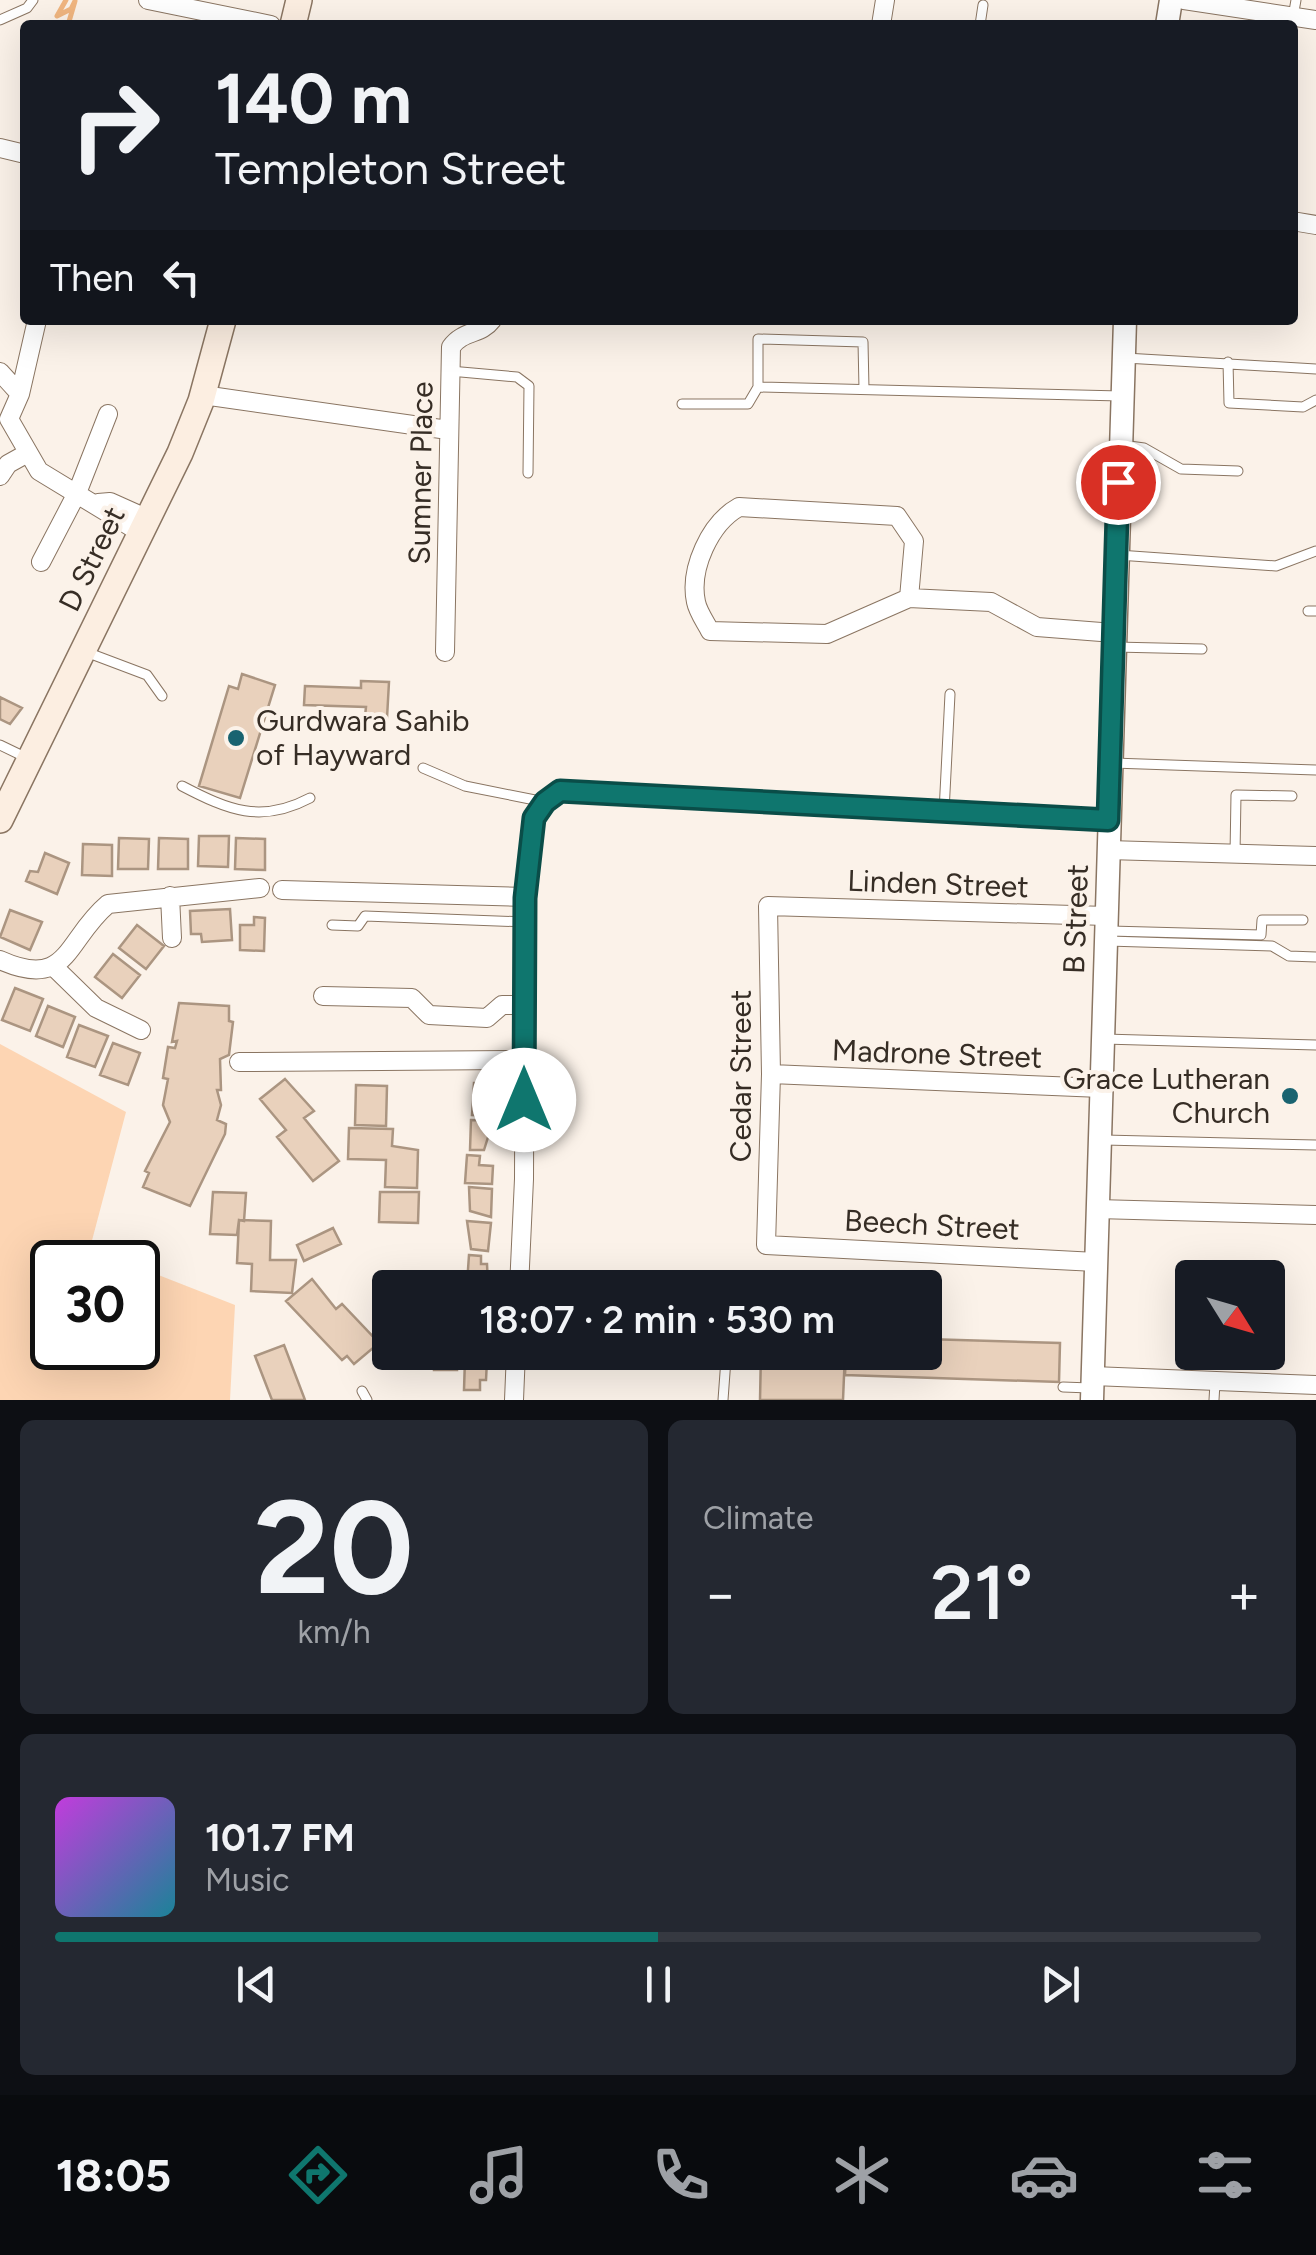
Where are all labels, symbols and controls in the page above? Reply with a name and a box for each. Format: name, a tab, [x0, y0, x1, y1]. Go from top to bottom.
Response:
text: 140 m	[215, 56, 412, 141]
icon: right	[50, 60, 180, 190]
text: Templeton Street	[215, 141, 566, 195]
icon: left	[154, 250, 209, 305]
text: Then	[50, 255, 134, 301]
street label: Sumner Place	[400, 381, 441, 565]
pin	[1076, 440, 1161, 525]
icon: arrive	[1091, 455, 1146, 510]
street label: D Street	[50, 500, 133, 617]
place label: Gurdwara Sahib of Hayward	[256, 702, 470, 773]
marker: Gurdwara Sahib of Hayward	[225, 727, 247, 749]
street label: Linden Street	[847, 862, 1029, 905]
street label: B Street	[1055, 863, 1096, 974]
street label: Cedar Street	[722, 990, 759, 1162]
street label: Madrone Street	[831, 1031, 1043, 1076]
position arrow	[472, 1048, 576, 1152]
place label: Grace Lutheran Church	[1063, 1060, 1270, 1131]
marker: Grace Lutheran Church	[1279, 1085, 1301, 1107]
street label: Beech Street	[843, 1201, 1021, 1248]
speed limit sign: 30	[30, 1240, 160, 1370]
north arrow	[1175, 1260, 1285, 1370]
map controls	[1175, 1260, 1285, 1370]
text: 18:07 · 2 min · 530 m	[479, 1297, 835, 1343]
text: 20	[254, 1470, 414, 1626]
text: Climate	[703, 1499, 814, 1537]
text: 21°	[931, 1548, 1033, 1638]
text: −	[703, 1561, 737, 1627]
text: +	[1227, 1561, 1261, 1627]
text: km/h	[297, 1613, 371, 1651]
text: 101.7 FM	[205, 1815, 355, 1861]
text: Music	[205, 1861, 290, 1899]
icon: previous	[229, 1957, 284, 2012]
icon: pause	[631, 1957, 686, 2012]
icon: next	[1033, 1957, 1088, 2012]
icon: directions	[283, 2140, 353, 2210]
icon: music	[464, 2140, 534, 2210]
icon: phone	[646, 2140, 716, 2210]
icon: climate	[827, 2140, 897, 2210]
icon: car	[1009, 2140, 1079, 2210]
icon: filters	[1190, 2140, 1260, 2210]
text: 18:05	[56, 2148, 171, 2202]

